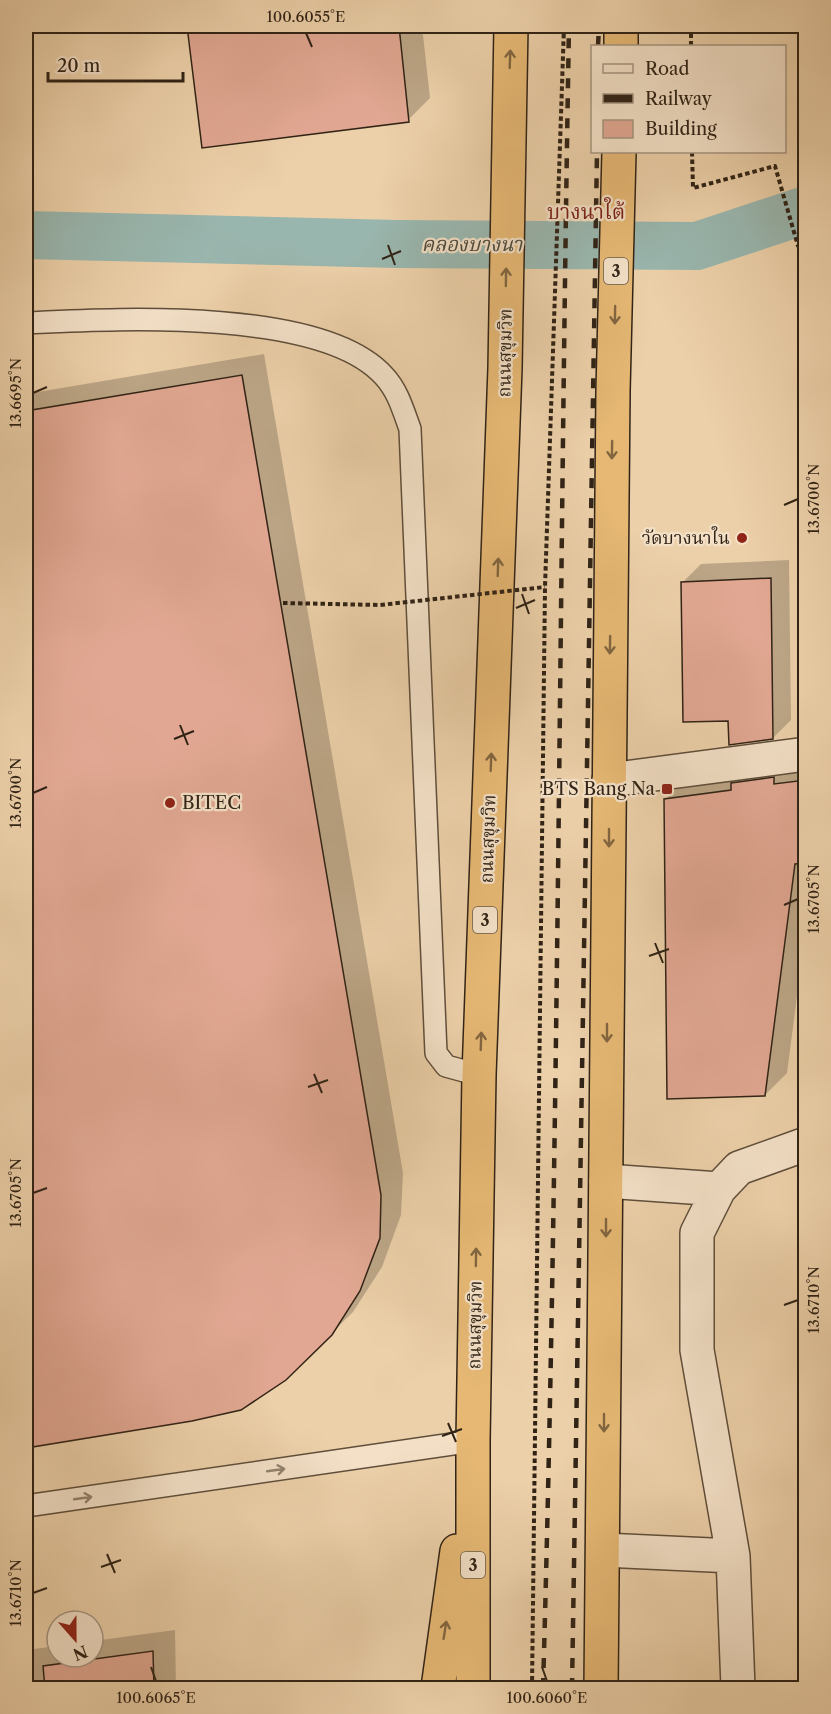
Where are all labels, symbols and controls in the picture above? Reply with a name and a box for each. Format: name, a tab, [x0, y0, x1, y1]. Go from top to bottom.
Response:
text: 100.6055°E	[267, 7, 345, 26]
scale bar	[48, 45, 183, 83]
legend	[591, 45, 786, 153]
one-way arrow	[504, 50, 516, 70]
text: 20 m	[57, 55, 101, 77]
text: Road	[645, 58, 690, 80]
text: Railway	[645, 88, 713, 110]
text: Building	[645, 118, 717, 140]
district label: บางนาใต้	[547, 197, 625, 224]
water label: คลองบางนา	[422, 232, 524, 256]
road number: 3	[604, 258, 628, 284]
one-way arrow	[500, 268, 512, 288]
one-way arrow	[609, 304, 620, 324]
street label: ถนนสุขุมวิท	[493, 308, 518, 398]
text: 13.6695°N	[6, 358, 25, 428]
one-way arrow	[606, 439, 618, 459]
text: 13.6700°N	[804, 464, 823, 534]
place label: วัดบางนาใน	[642, 526, 730, 549]
marker: วัดบางนาใน	[735, 531, 749, 545]
one-way arrow	[492, 557, 503, 577]
one-way arrow	[605, 634, 616, 654]
one-way arrow	[485, 752, 496, 772]
text: 13.6700°N	[6, 758, 25, 828]
place label: BTS Bang Na	[542, 778, 655, 800]
marker: BTS Bang Na	[660, 782, 674, 796]
place label: BITEC	[182, 792, 241, 814]
street label: ถนนสุขุมวิท	[475, 794, 502, 884]
marker: BITEC	[163, 796, 177, 810]
one-way arrow	[603, 828, 615, 848]
text: 13.6705°N	[804, 864, 823, 934]
road number: 3	[473, 907, 497, 933]
one-way arrow	[601, 1023, 613, 1043]
one-way arrow	[475, 1031, 486, 1051]
text: 13.6705°N	[6, 1158, 25, 1228]
one-way arrow	[600, 1218, 611, 1238]
one-way arrow	[471, 1247, 482, 1267]
text: 13.6710°N	[804, 1266, 823, 1334]
street label: ถนนสุขุมวิท	[463, 1280, 488, 1370]
one-way arrow	[598, 1413, 610, 1433]
one-way arrow	[266, 1464, 286, 1475]
one-way arrow	[73, 1492, 93, 1503]
road number: 3	[461, 1552, 485, 1578]
text: 13.6710°N	[6, 1559, 25, 1627]
north arrow	[45, 1609, 105, 1669]
one-way arrow	[439, 1621, 450, 1641]
text: N	[70, 1641, 90, 1665]
text: 100.6065°E	[116, 1688, 196, 1707]
text: 100.6060°E	[507, 1688, 587, 1707]

